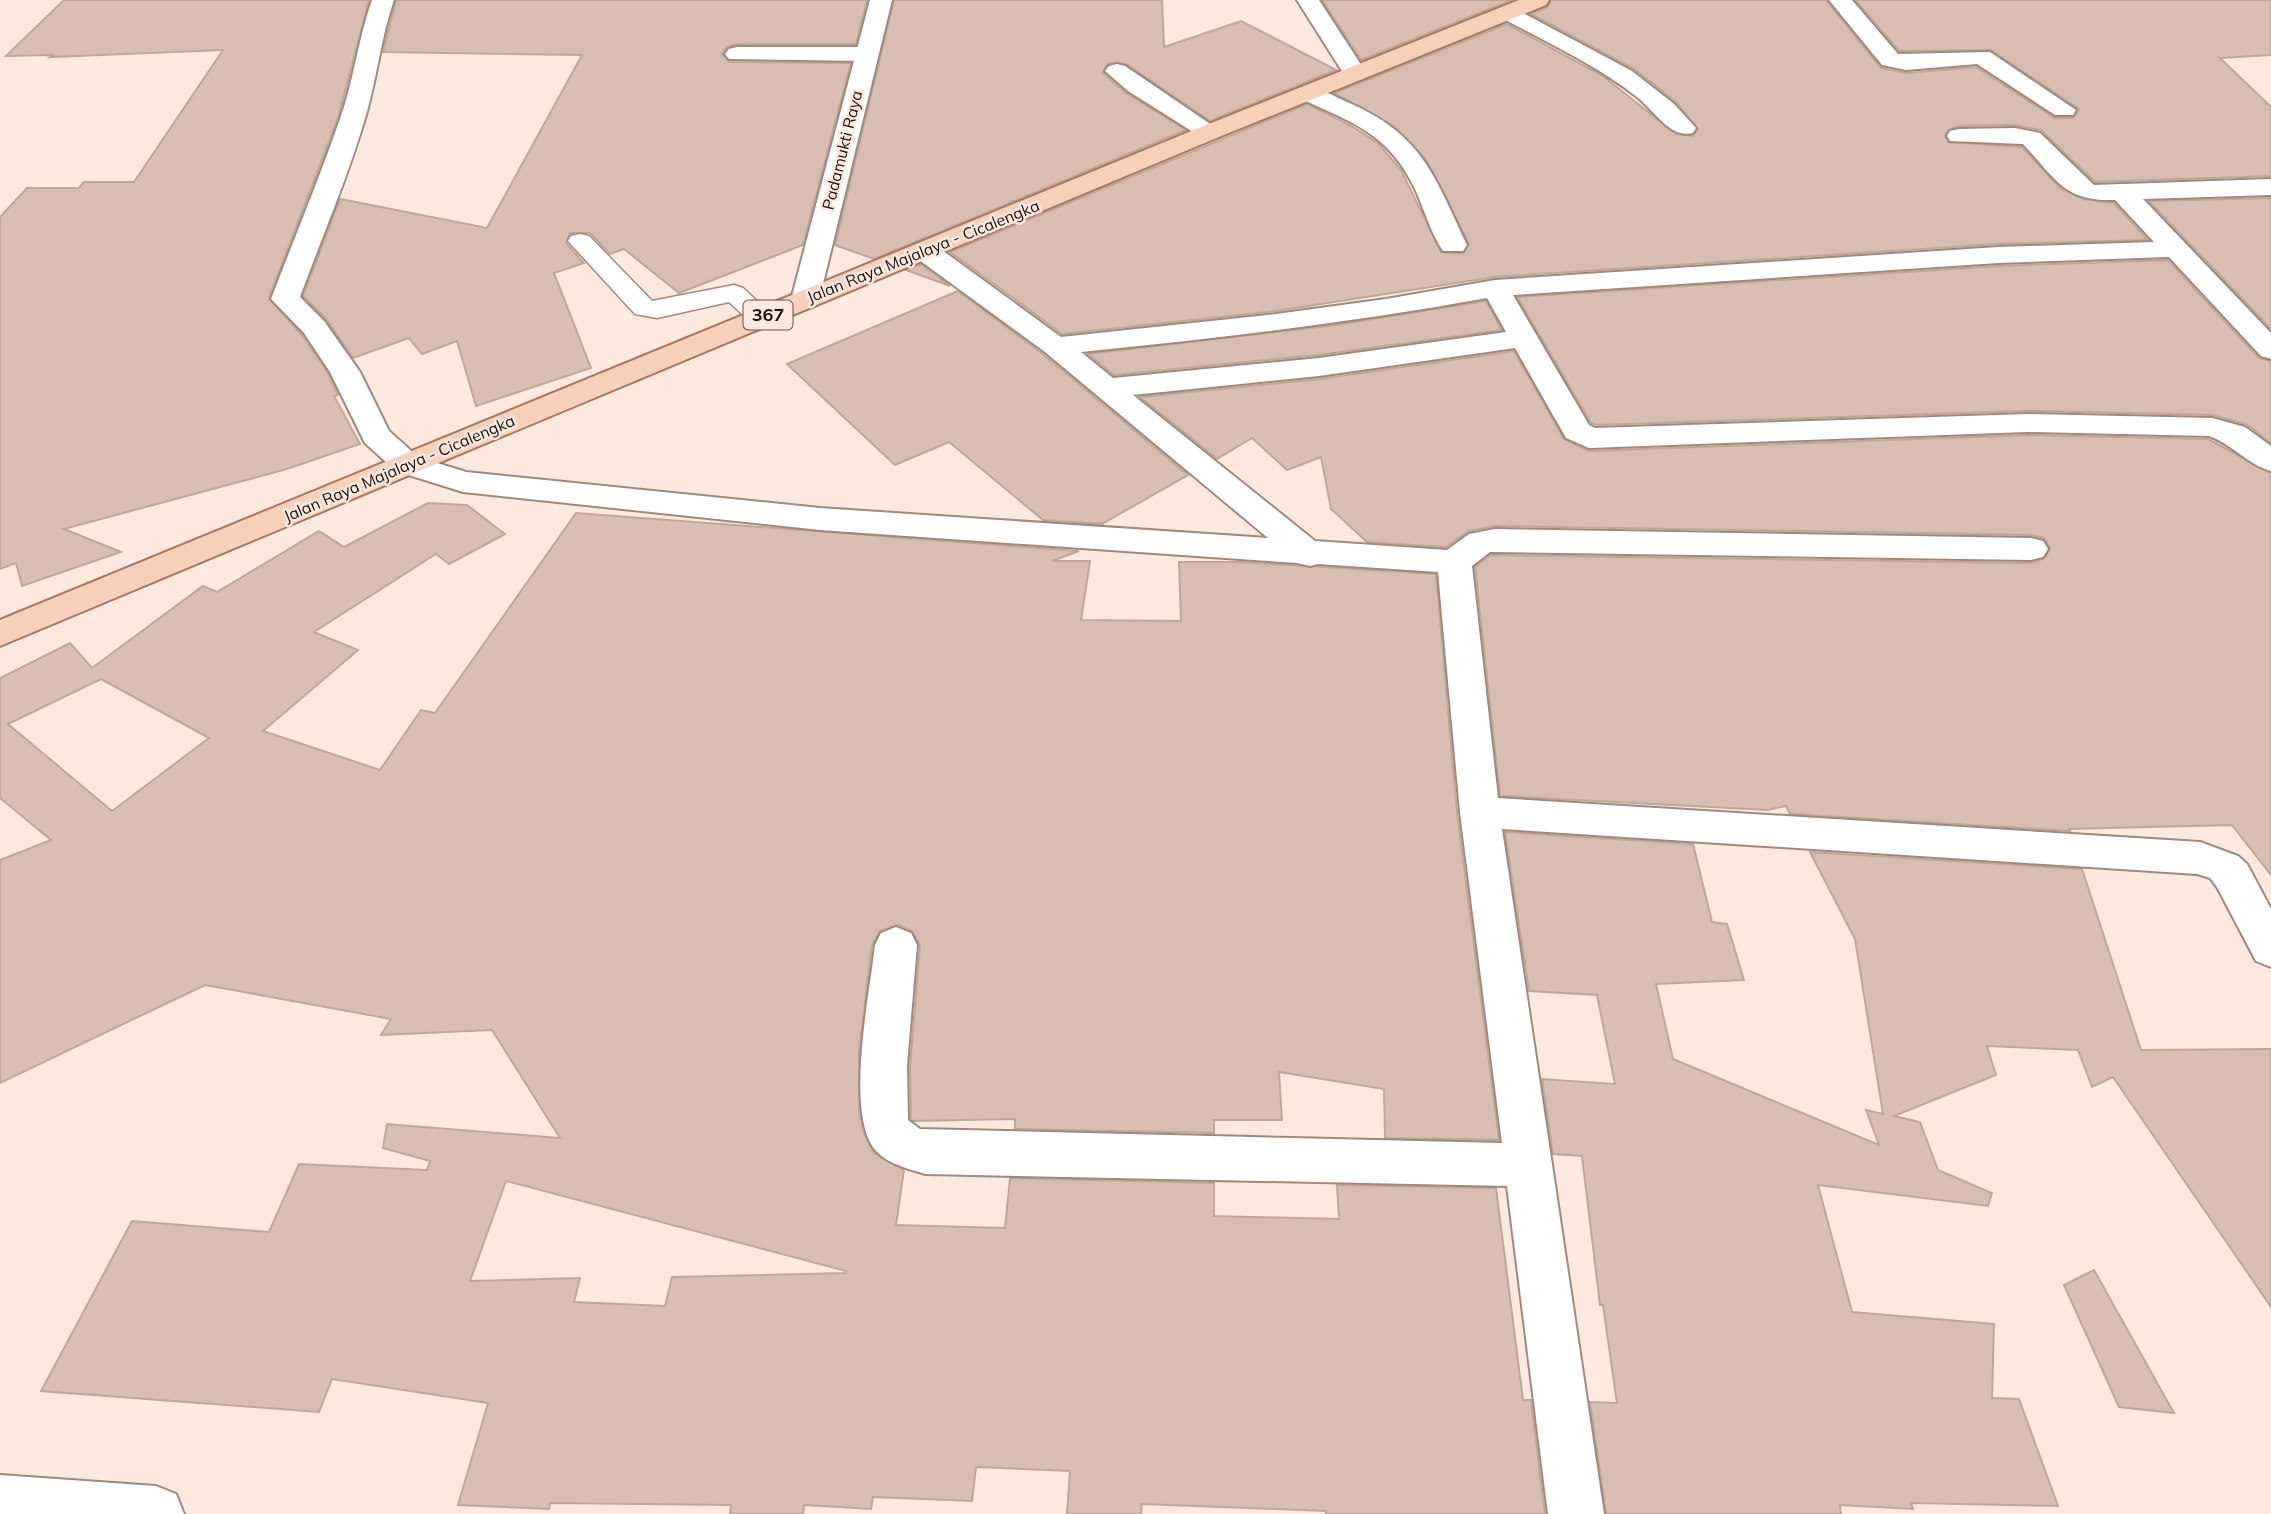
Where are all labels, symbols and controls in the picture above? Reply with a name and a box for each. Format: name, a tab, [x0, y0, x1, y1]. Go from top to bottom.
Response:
street label: Padamukti Raya	[818, 88, 866, 212]
street label: Jalan Raya Majalaya - Cicalengka	[804, 195, 1042, 307]
road number: 367	[744, 300, 792, 330]
street label: Jalan Raya Majalaya - Cicalengka	[280, 410, 518, 526]

